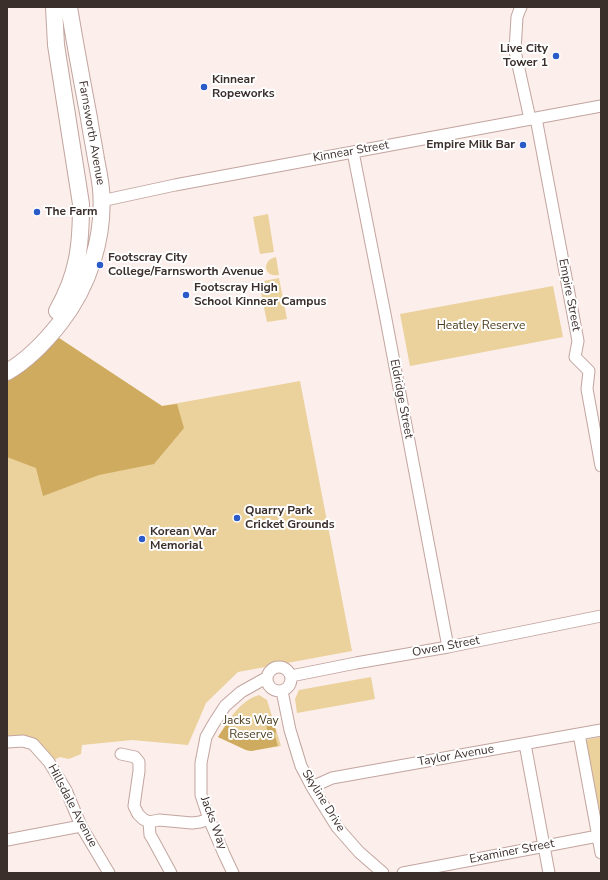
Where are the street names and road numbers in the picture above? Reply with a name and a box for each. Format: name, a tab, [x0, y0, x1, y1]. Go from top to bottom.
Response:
street label: Farnsworth Avenue	[75, 80, 107, 186]
street label: Kinnear Street	[312, 138, 390, 166]
street label: Empire Street	[555, 258, 583, 332]
street label: Eldridge Street	[386, 358, 416, 440]
street label: Owen Street	[411, 633, 481, 661]
street label: Taylor Avenue	[417, 742, 495, 770]
street label: Hillsdale Avenue	[44, 762, 100, 850]
street label: Skyline Drive	[298, 767, 348, 835]
street label: Jacks Way	[197, 794, 229, 852]
street label: Examiner Street	[468, 837, 556, 867]

